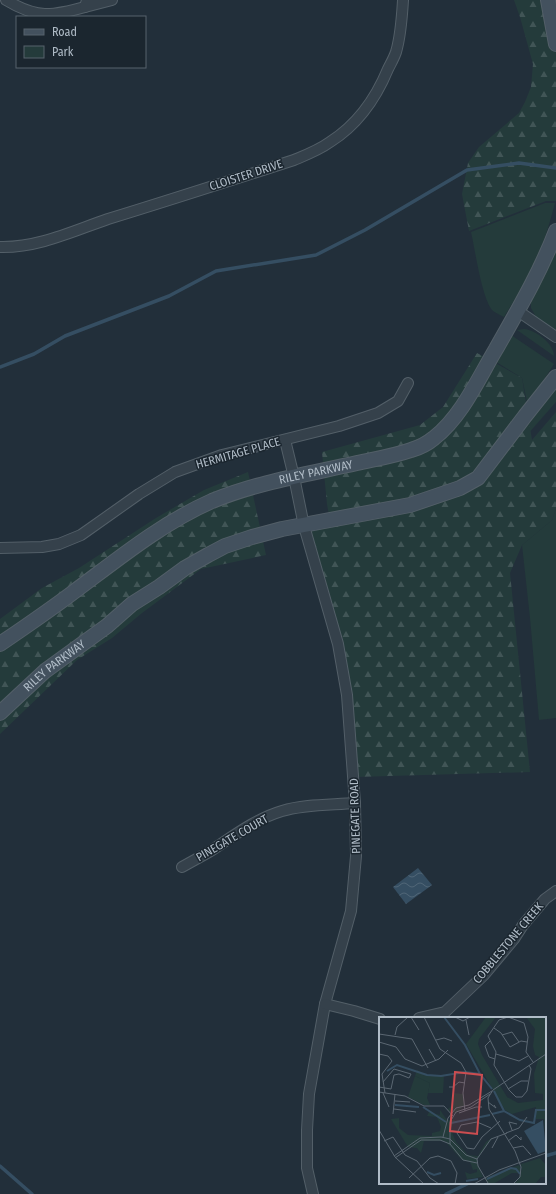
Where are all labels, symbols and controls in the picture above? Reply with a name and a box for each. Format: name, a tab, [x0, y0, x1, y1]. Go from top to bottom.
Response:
legend	[16, 16, 146, 68]
text: Road	[52, 25, 77, 39]
text: Park	[52, 45, 74, 59]
street label: CLOISTER DRIVE	[208, 156, 285, 193]
street label: HERMITAGE PLACE	[194, 434, 282, 472]
street label: RILEY PARKWAY	[278, 457, 354, 487]
street label: RILEY PARKWAY	[20, 637, 88, 695]
street label: PINEGATE ROAD	[347, 778, 363, 854]
street label: PINEGATE COURT	[193, 811, 271, 864]
street label: COBBLESTONE CREEK	[470, 899, 546, 986]
inset map	[379, 1017, 546, 1184]

